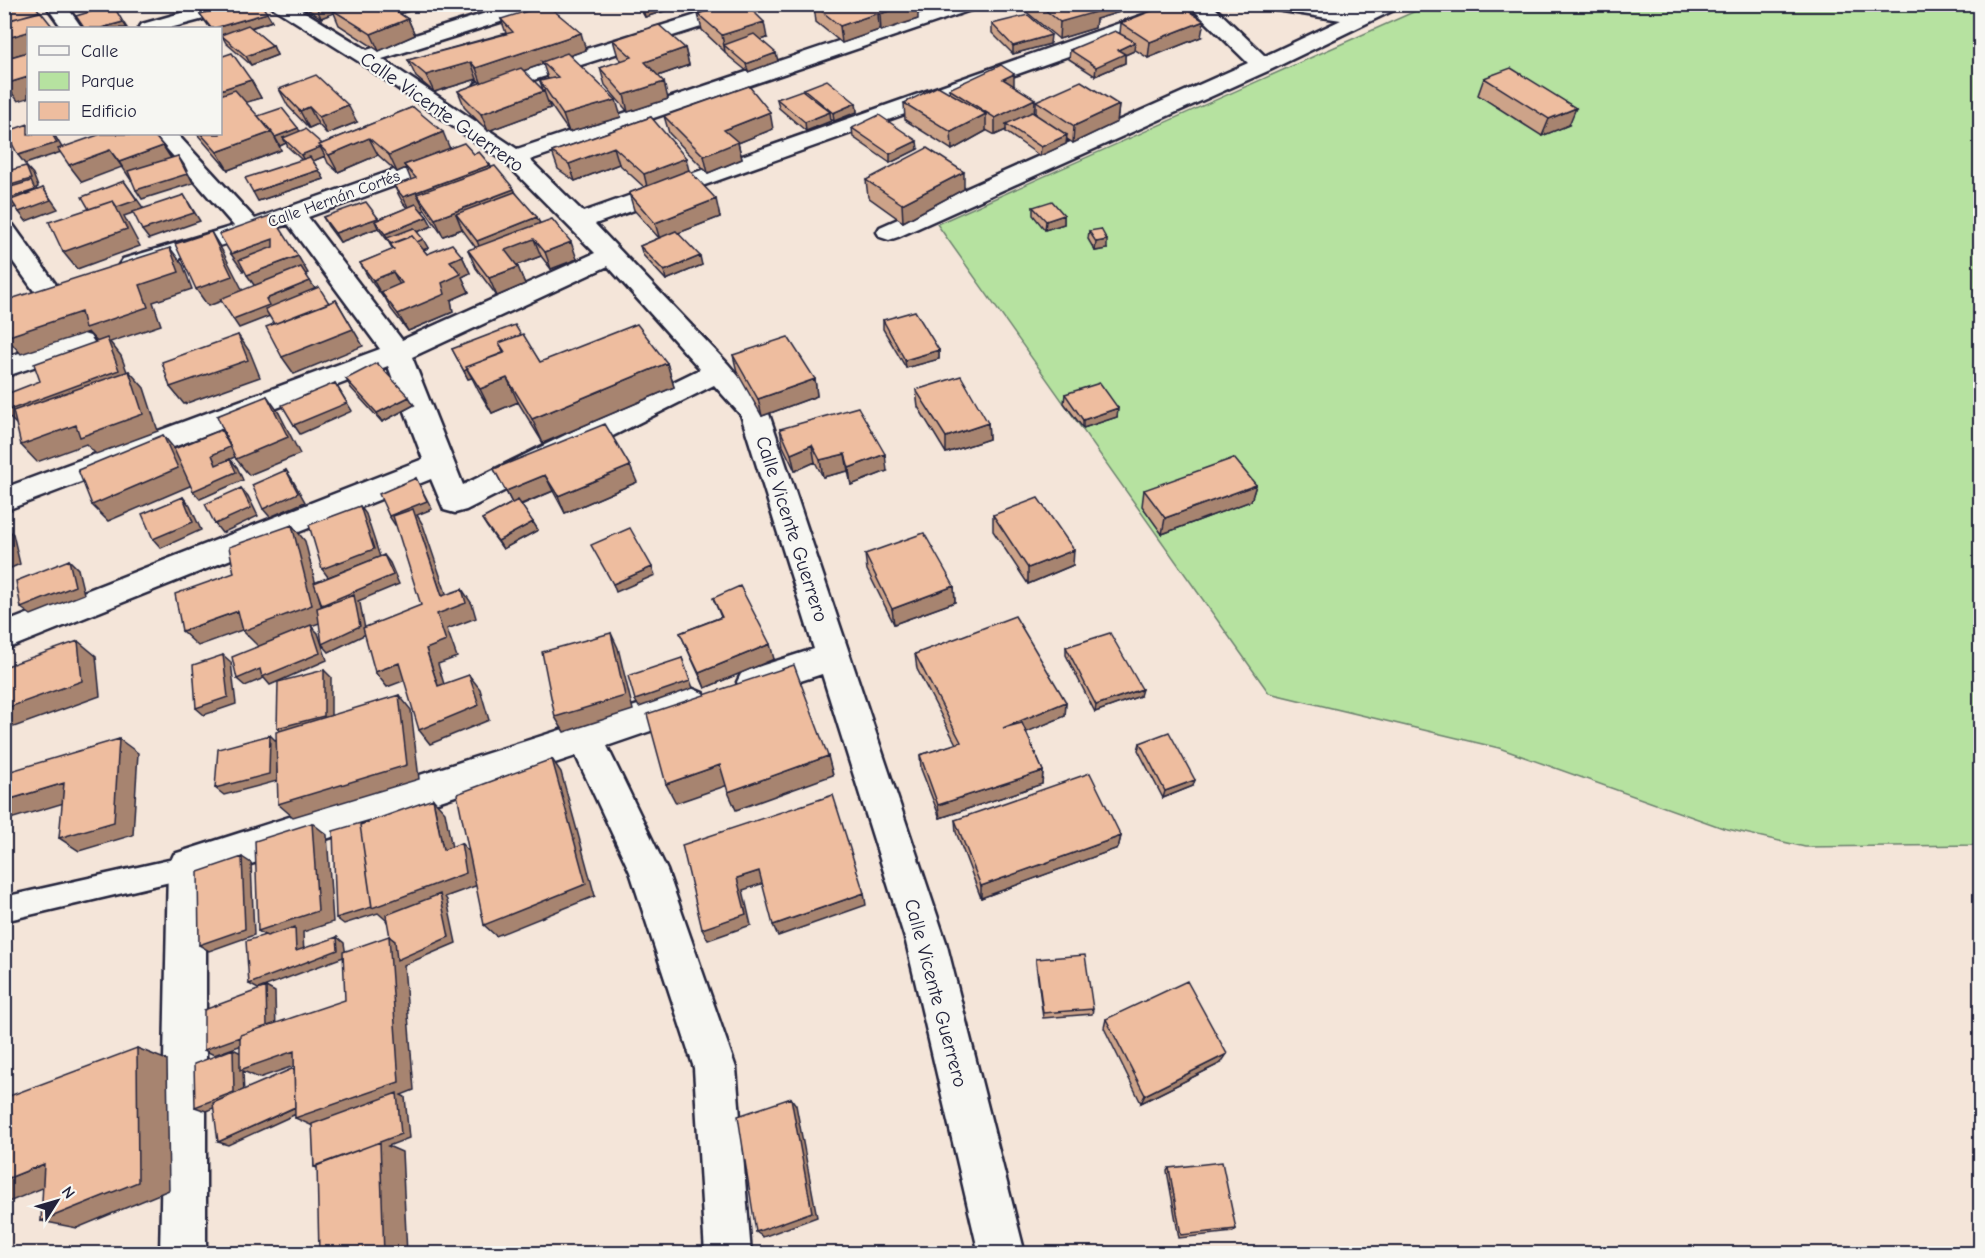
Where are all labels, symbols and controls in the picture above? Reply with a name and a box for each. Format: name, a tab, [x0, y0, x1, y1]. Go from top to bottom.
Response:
legend	[27, 27, 222, 135]
text: Calle	[81, 41, 118, 62]
street label: Calle Vicente Guerrero	[356, 47, 528, 177]
text: Parque	[81, 71, 134, 92]
text: Edificio	[81, 101, 137, 122]
street label: Calle Hernán Cortés	[266, 167, 403, 231]
street label: Calle Vicente Guerrero	[751, 433, 833, 625]
street label: Calle Vicente Guerrero	[900, 896, 972, 1090]
north arrow	[27, 1171, 87, 1231]
text: N	[58, 1183, 79, 1202]

